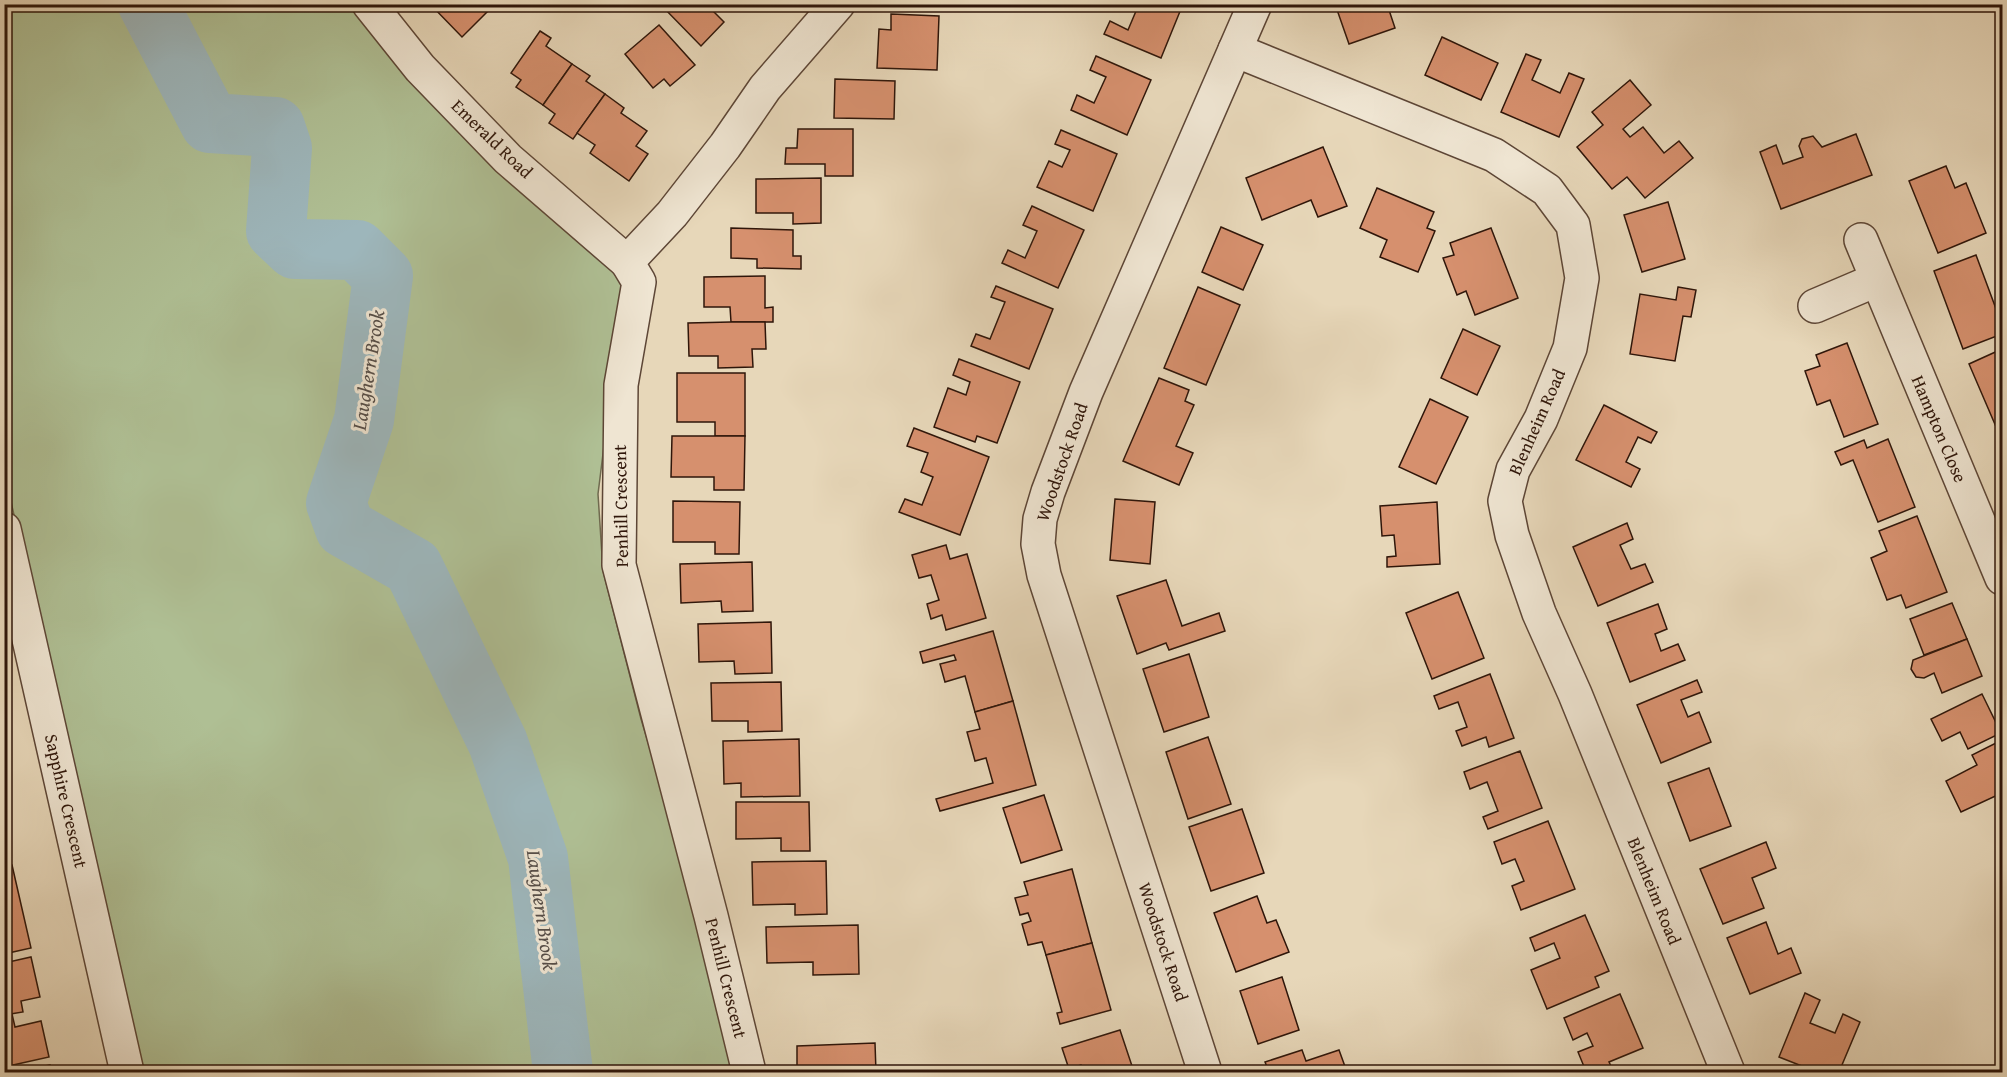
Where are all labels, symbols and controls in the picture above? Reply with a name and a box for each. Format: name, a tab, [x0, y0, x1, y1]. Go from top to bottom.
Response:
street label: Emerald Road	[445, 93, 540, 185]
water label: Laughern Brook	[344, 307, 391, 433]
street label: Blenheim Road	[1501, 364, 1572, 479]
street label: Hampton Close	[1905, 371, 1974, 487]
street label: Woodstock Road	[1029, 399, 1095, 525]
street label: Penhill Crescent	[606, 444, 635, 568]
street label: Sapphire Crescent	[38, 731, 95, 871]
street label: Blenheim Road	[1621, 833, 1688, 949]
water label: Laughern Brook	[520, 847, 565, 973]
street label: Woodstock Road	[1132, 879, 1196, 1005]
street label: Penhill Crescent	[699, 915, 755, 1041]

